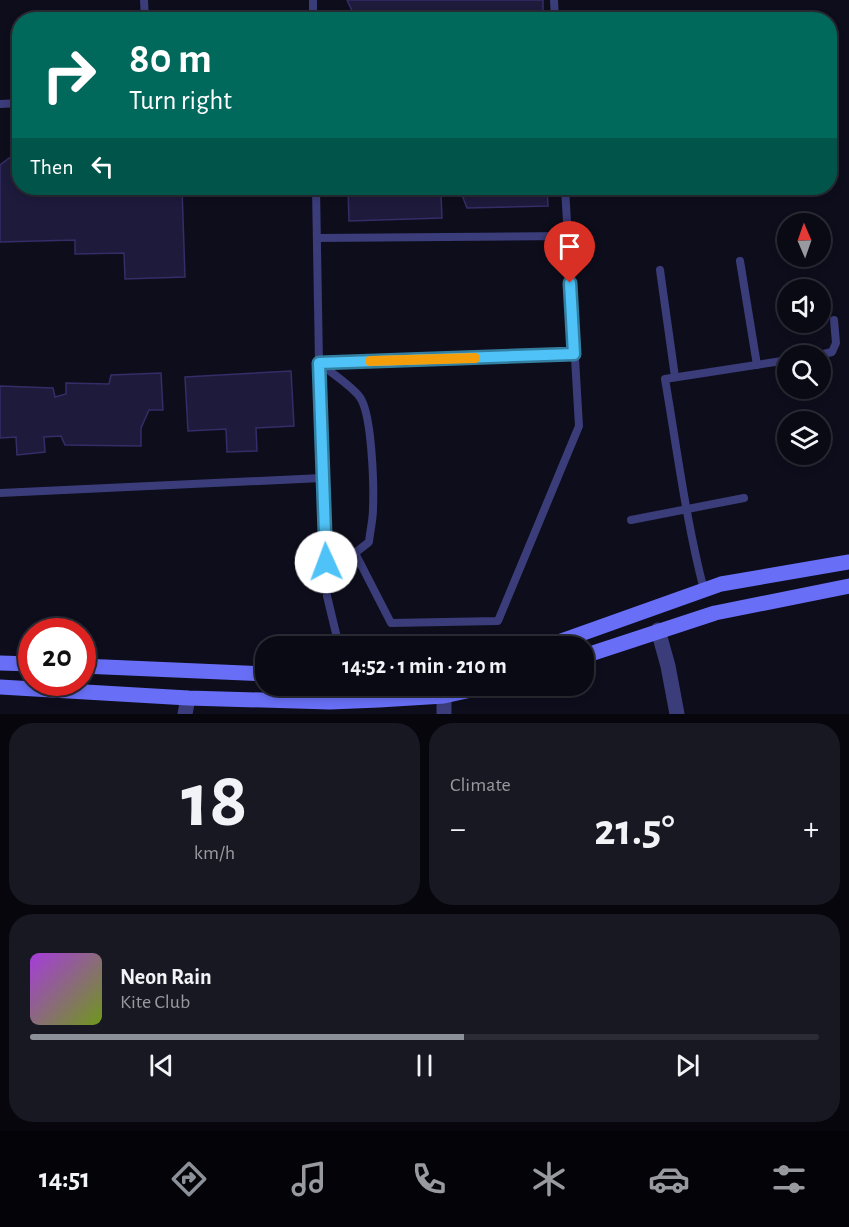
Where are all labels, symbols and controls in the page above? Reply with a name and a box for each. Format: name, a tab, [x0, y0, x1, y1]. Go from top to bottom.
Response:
icon: right	[30, 36, 108, 114]
text: 80 m	[129, 38, 212, 80]
text: Turn right	[129, 87, 232, 114]
icon: left	[86, 150, 119, 183]
text: Then	[30, 156, 74, 178]
north arrow	[777, 213, 831, 267]
map controls	[777, 213, 831, 465]
pin	[544, 221, 595, 283]
icon: arrive	[553, 230, 586, 263]
button: sound	[777, 279, 831, 333]
button: search	[777, 345, 831, 399]
button: layers	[777, 411, 831, 465]
position arrow	[294, 530, 358, 594]
speed limit sign: 20	[18, 618, 96, 696]
text: 14:52 · 1 min · 210 m	[342, 655, 507, 677]
text: 18	[181, 763, 248, 841]
text: Climate	[450, 775, 511, 795]
text: 21.5°	[594, 808, 675, 853]
text: −	[450, 813, 466, 846]
text: +	[803, 813, 819, 846]
text: km/h	[194, 843, 235, 863]
text: Neon Rain	[120, 966, 212, 988]
text: Kite Club	[120, 992, 190, 1012]
icon: previous	[145, 1049, 178, 1082]
icon: pause	[408, 1049, 441, 1082]
icon: next	[671, 1049, 704, 1082]
icon: directions	[168, 1158, 210, 1200]
icon: music	[288, 1158, 330, 1200]
icon: phone	[408, 1158, 450, 1200]
icon: climate	[528, 1158, 570, 1200]
icon: car	[648, 1158, 690, 1200]
icon: filters	[768, 1158, 810, 1200]
text: 14:51	[39, 1165, 90, 1192]

